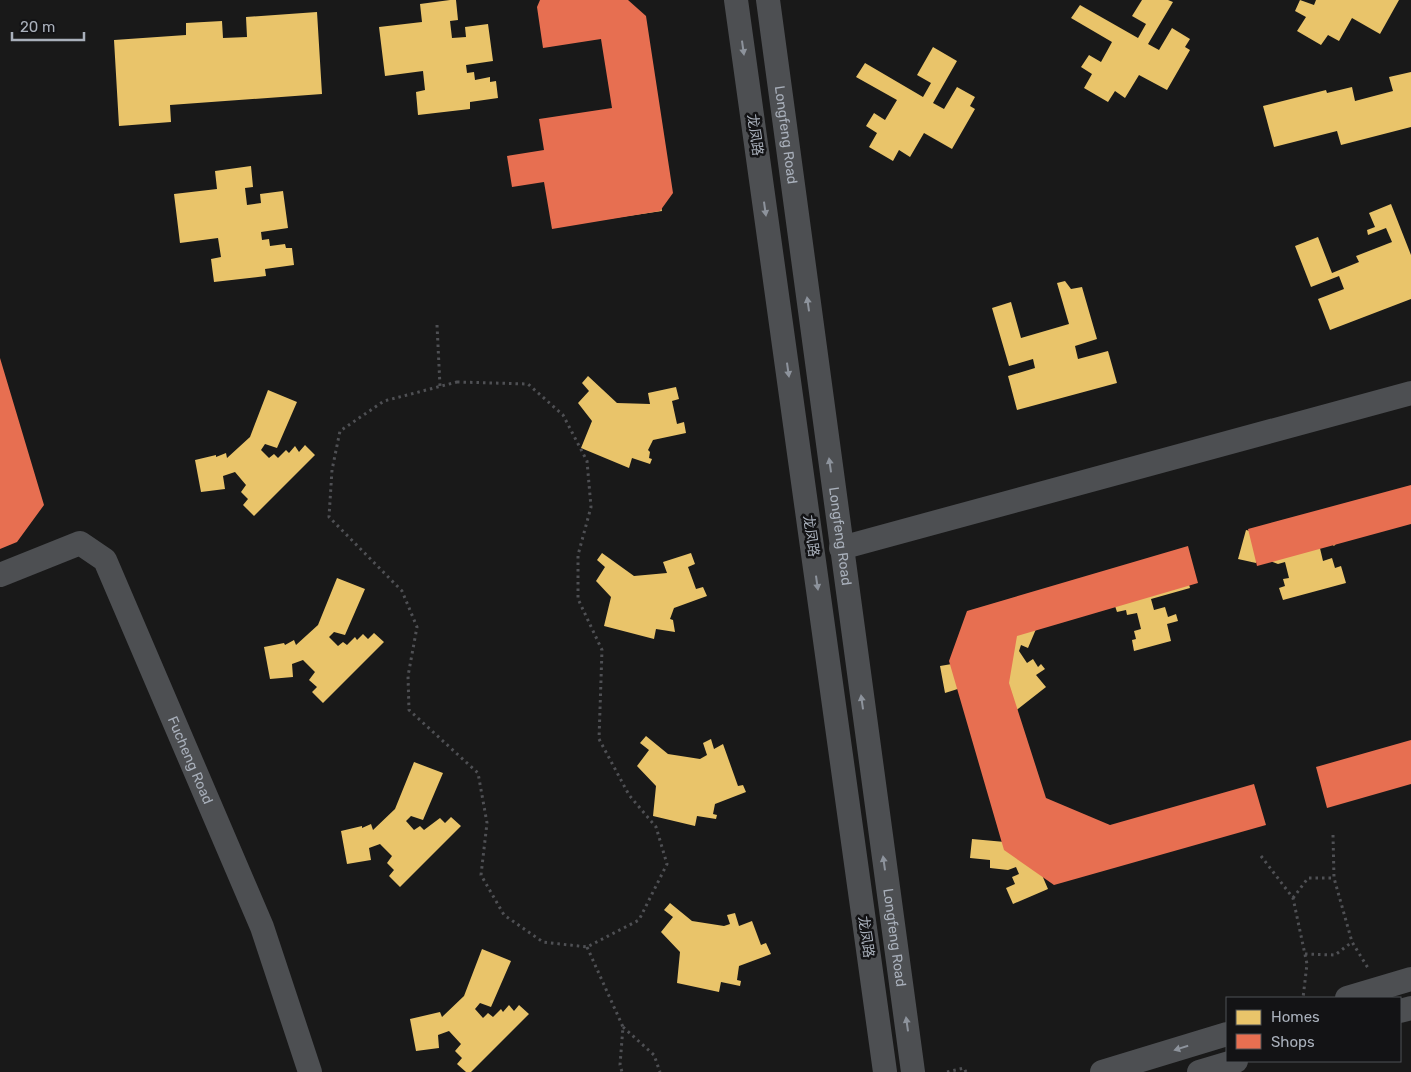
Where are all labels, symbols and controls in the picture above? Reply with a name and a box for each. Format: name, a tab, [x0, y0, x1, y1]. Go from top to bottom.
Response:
scale bar	[12, 10, 85, 42]
text: 20 m	[20, 18, 55, 36]
one-way arrow	[739, 41, 747, 57]
street label: Longfeng Road	[771, 84, 801, 185]
street label: 龙凤路	[744, 113, 766, 157]
one-way arrow	[761, 202, 769, 218]
one-way arrow	[804, 296, 812, 312]
one-way arrow	[784, 363, 792, 379]
one-way arrow	[826, 457, 834, 473]
street label: Longfeng Road	[825, 486, 856, 586]
street label: 龙凤路	[800, 514, 822, 558]
one-way arrow	[813, 575, 821, 591]
one-way arrow	[858, 693, 866, 709]
street label: Fucheng Road	[164, 713, 217, 807]
one-way arrow	[880, 854, 888, 870]
street label: Longfeng Road	[880, 887, 910, 988]
street label: 龙凤路	[855, 915, 877, 959]
legend	[1226, 997, 1401, 1062]
text: Homes	[1271, 1008, 1320, 1026]
one-way arrow	[902, 1015, 910, 1031]
text: Shops	[1271, 1033, 1315, 1051]
one-way arrow	[1173, 1045, 1188, 1053]

